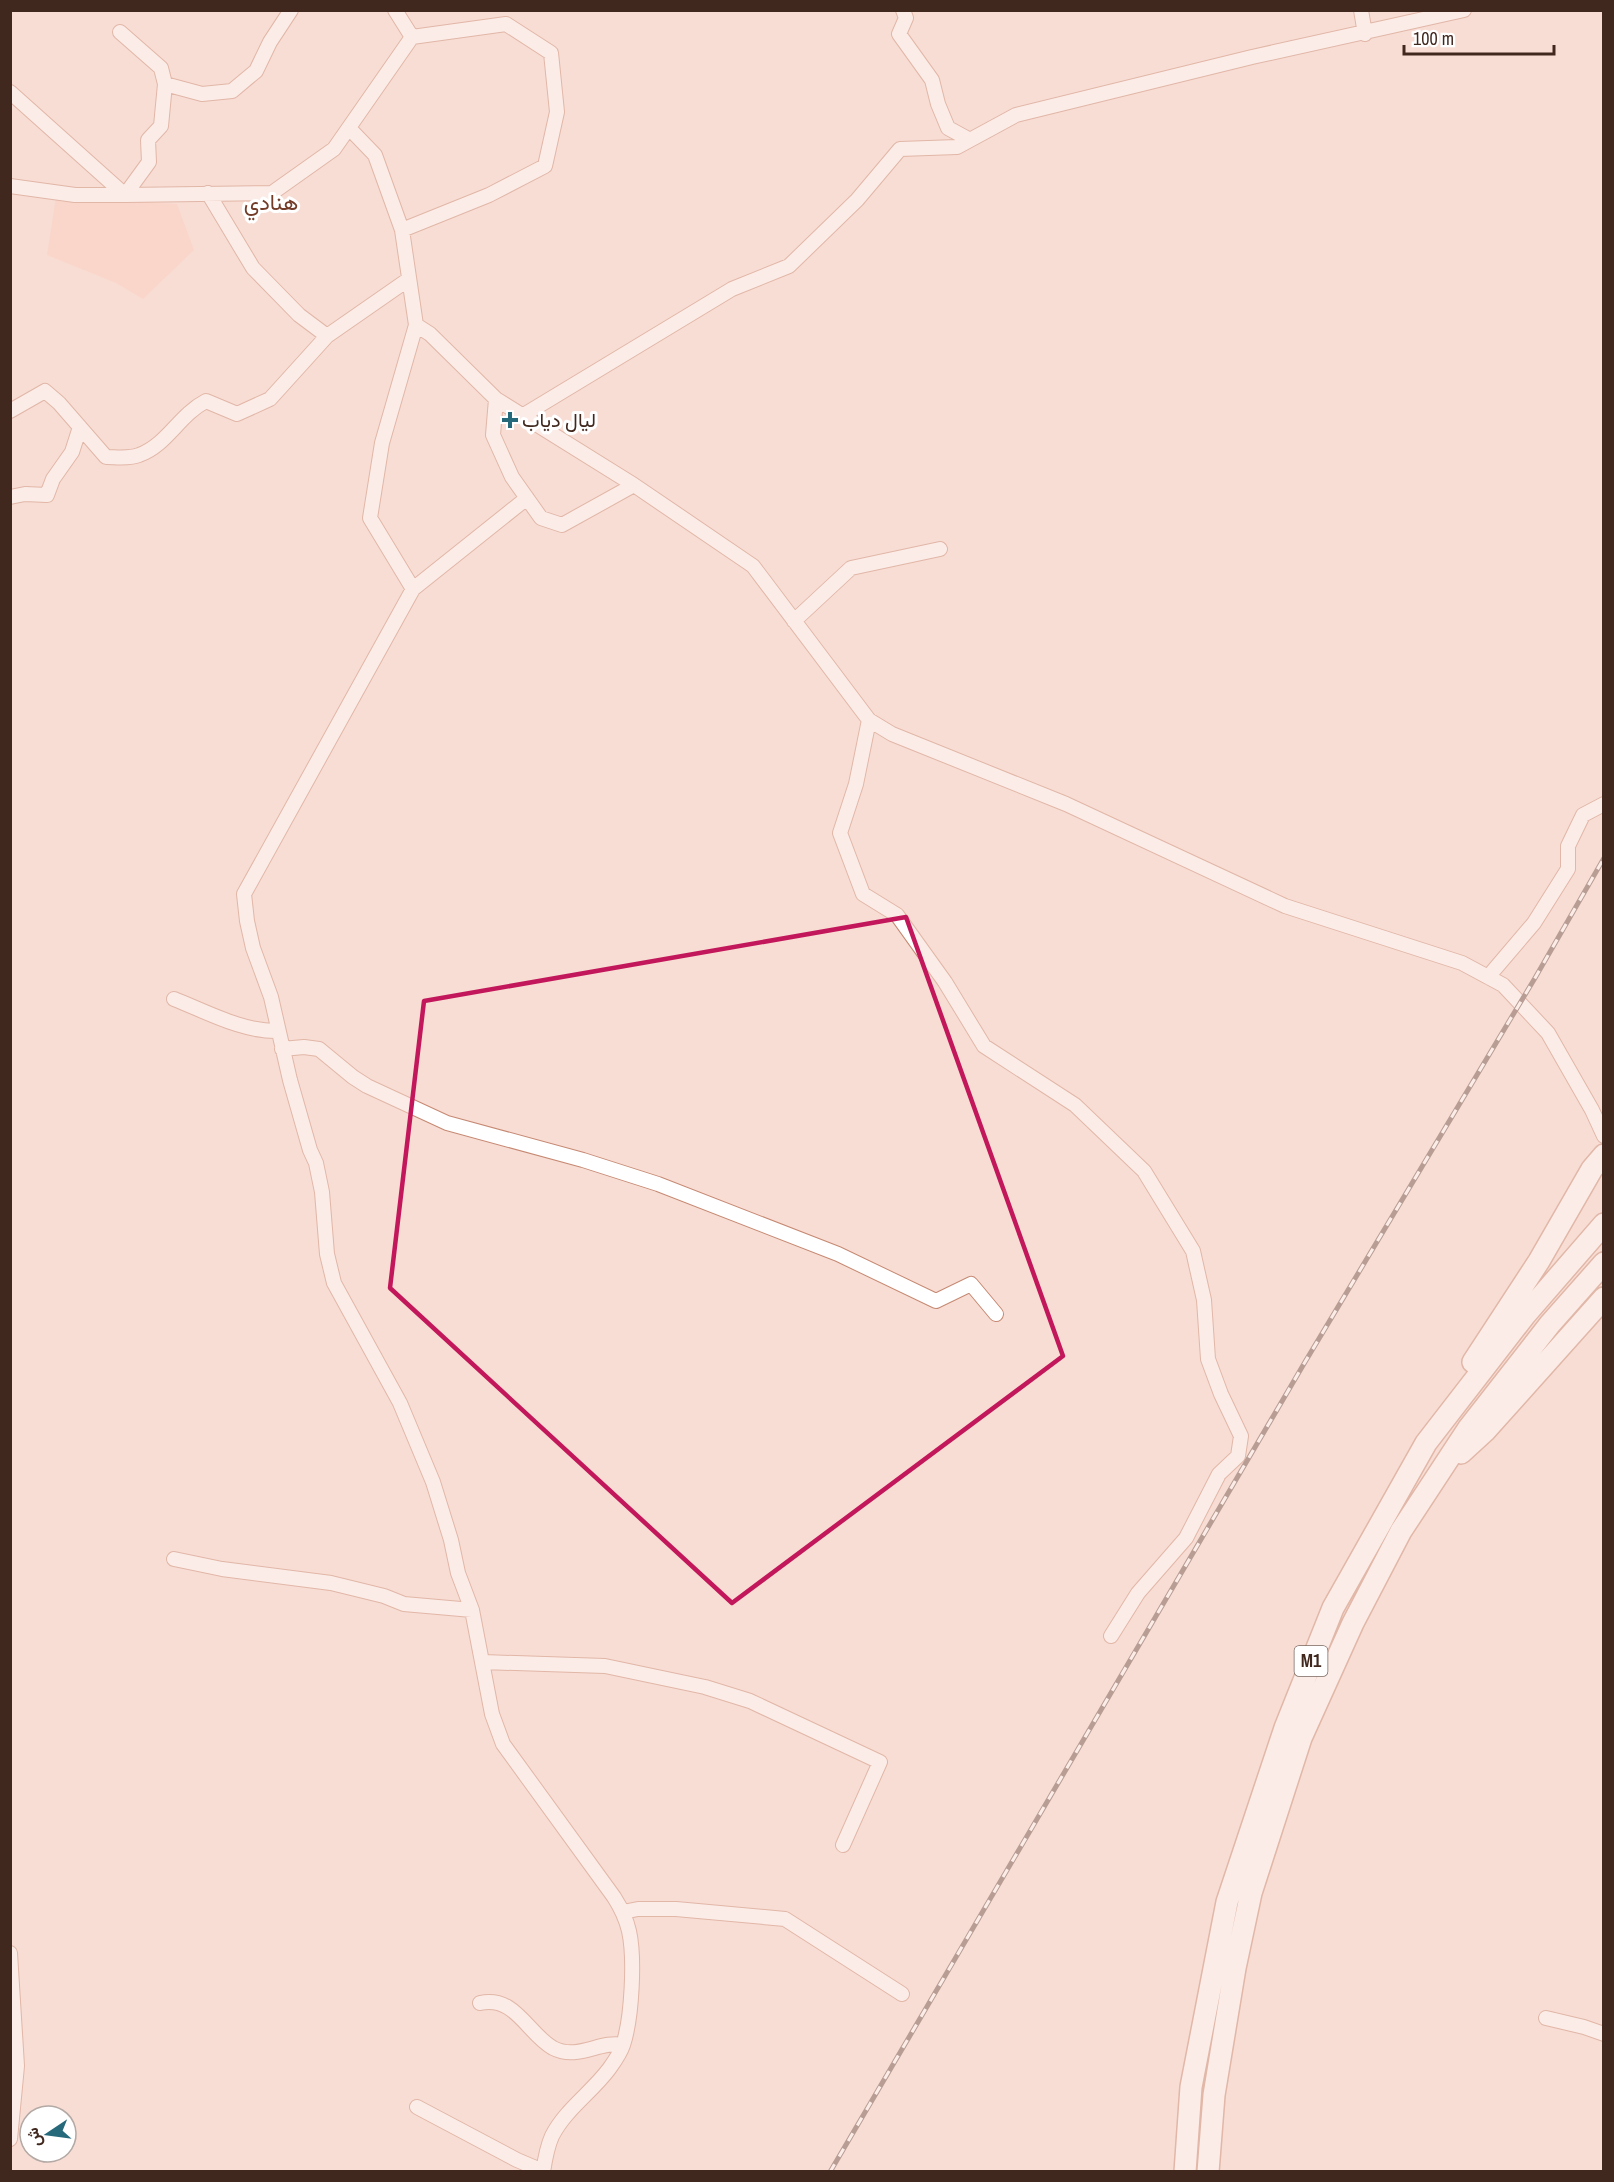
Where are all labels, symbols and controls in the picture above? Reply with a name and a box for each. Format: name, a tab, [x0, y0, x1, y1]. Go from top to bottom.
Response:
scale bar	[1404, 18, 1554, 56]
text: 100 m	[1413, 26, 1454, 51]
district label: هنادي	[244, 187, 298, 221]
place label: ليال دياب	[522, 406, 596, 433]
marker: ليال دياب	[503, 413, 517, 427]
road number: M1	[1294, 1646, 1328, 1676]
north arrow	[18, 2104, 78, 2164]
text: ش	[21, 2126, 46, 2149]

